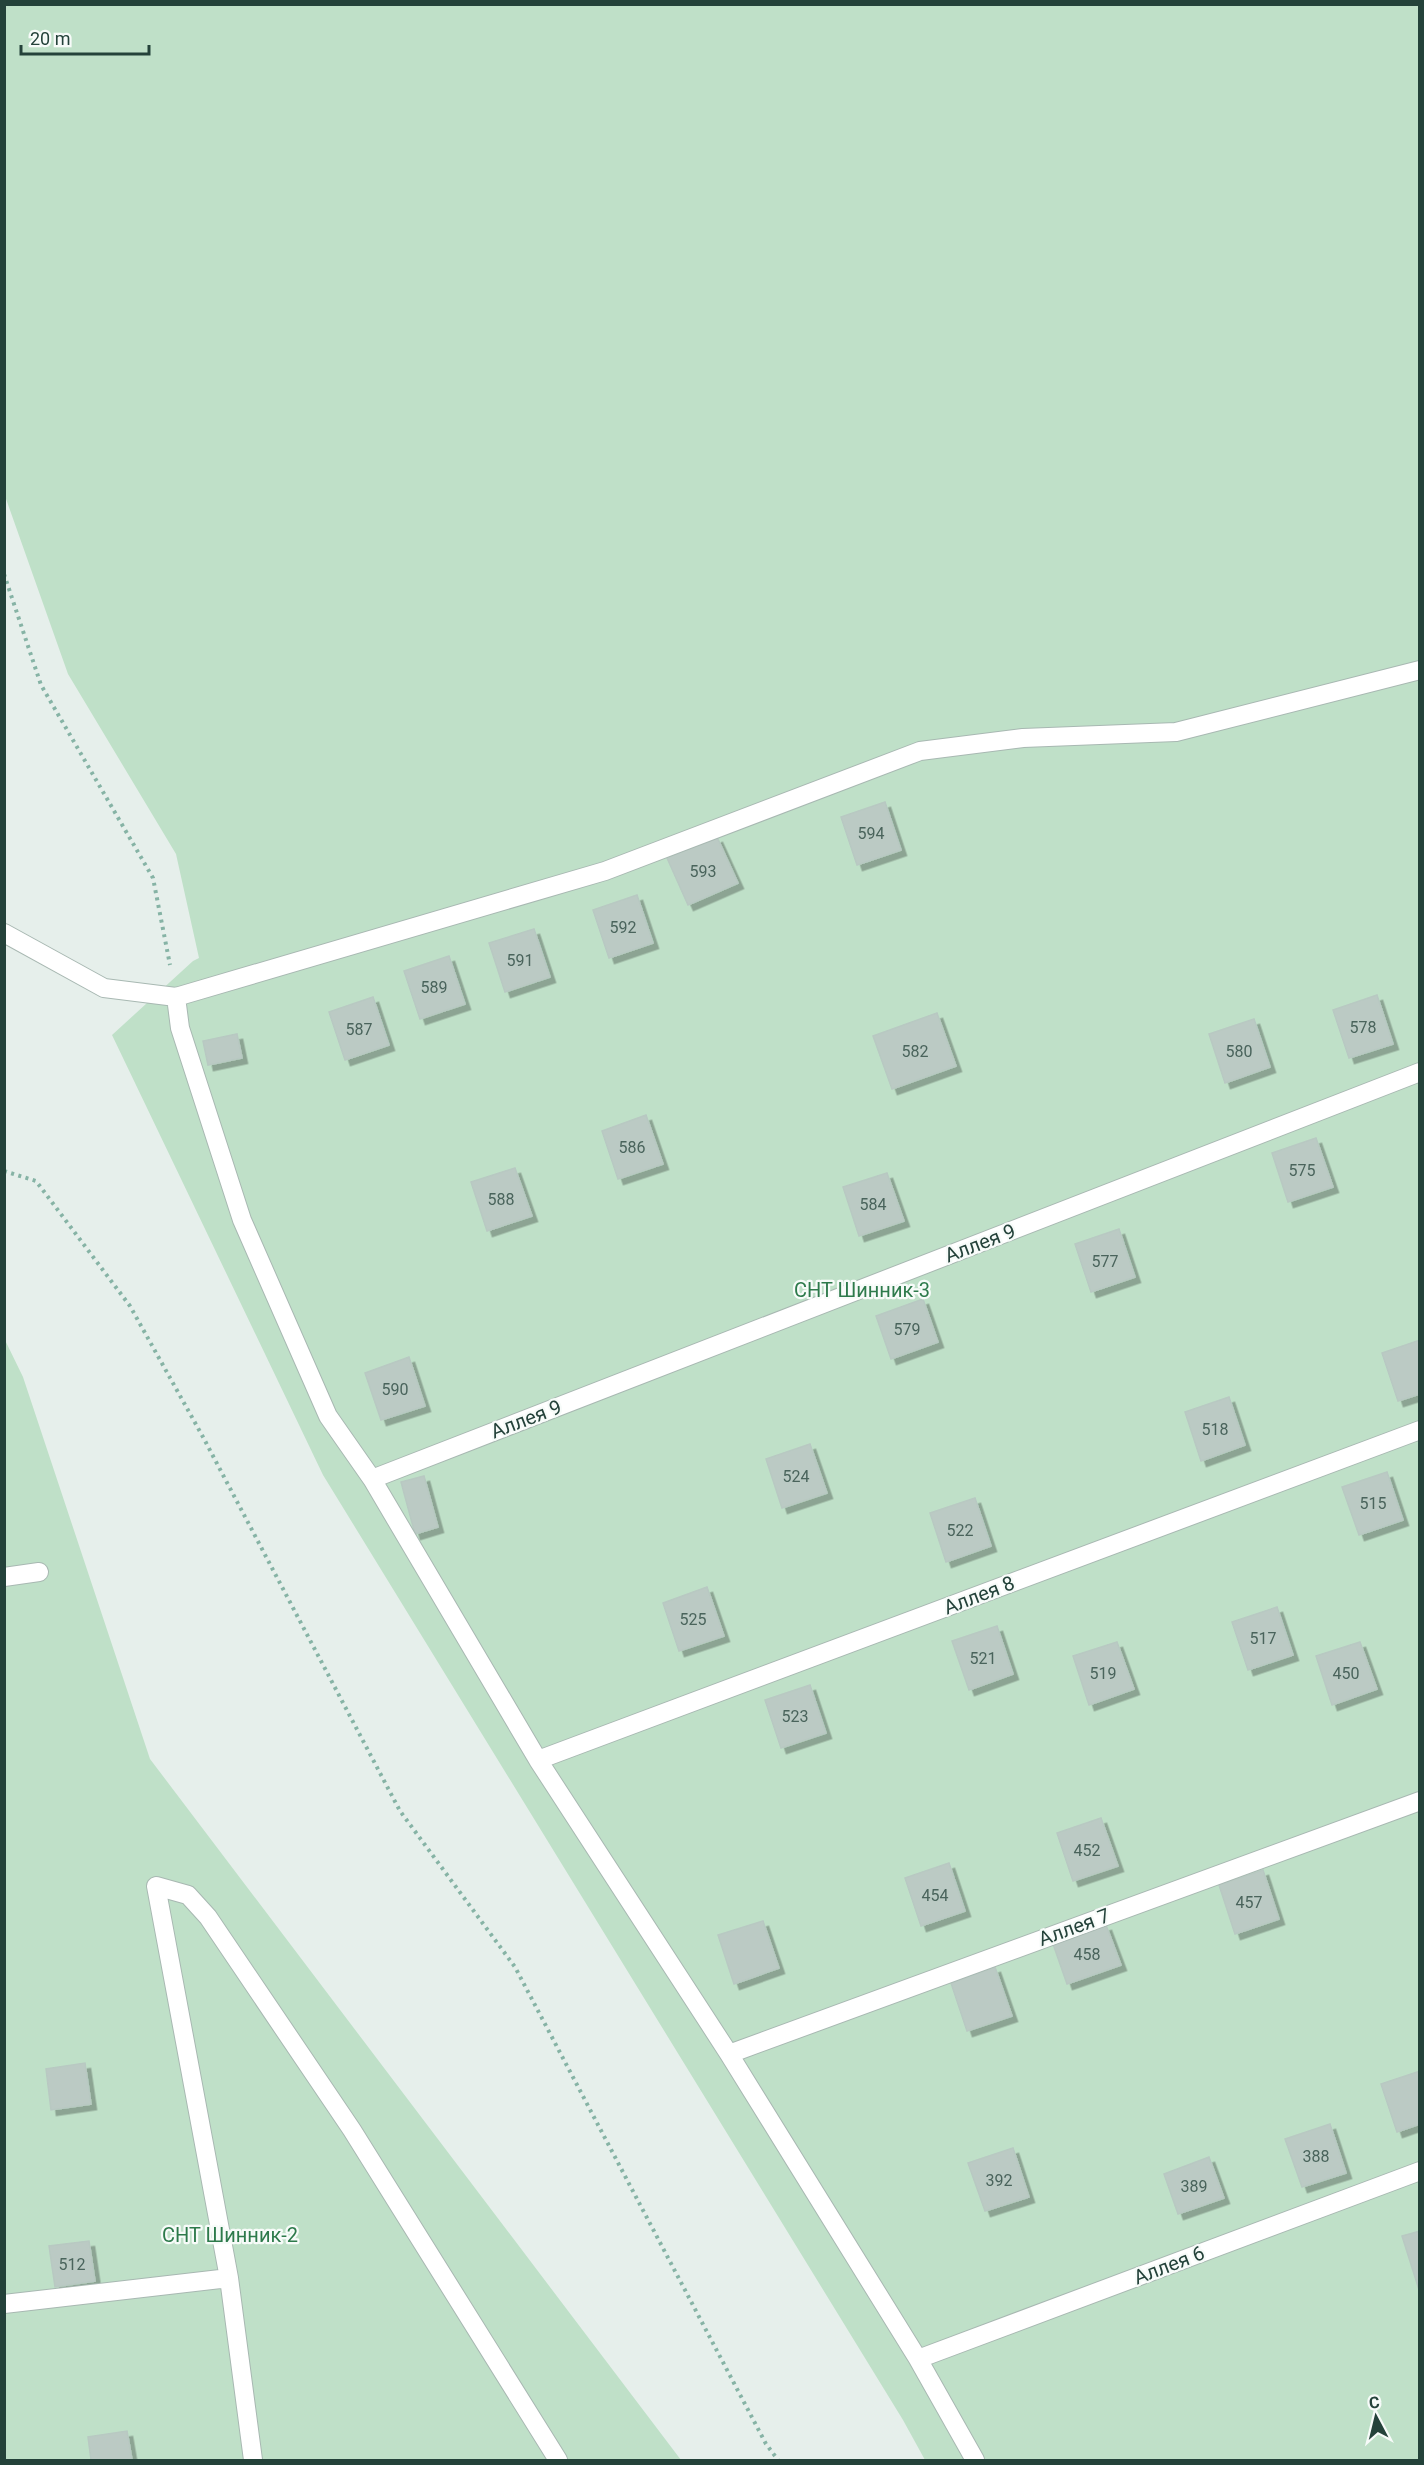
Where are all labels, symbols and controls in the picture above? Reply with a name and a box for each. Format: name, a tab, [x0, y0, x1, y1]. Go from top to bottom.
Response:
scale bar	[21, 18, 148, 56]
text: 20 m	[30, 28, 70, 49]
house number: 594	[858, 824, 884, 843]
house number: 593	[690, 862, 716, 881]
house number: 592	[610, 918, 636, 937]
house number: 591	[507, 951, 533, 970]
house number: 589	[421, 978, 447, 997]
house number: 578	[1350, 1018, 1376, 1037]
house number: 587	[346, 1020, 372, 1039]
house number: 582	[902, 1042, 928, 1061]
house number: 580	[1226, 1042, 1252, 1061]
house number: 586	[619, 1138, 645, 1157]
house number: 575	[1289, 1161, 1315, 1180]
house number: 588	[488, 1190, 514, 1209]
house number: 584	[860, 1195, 886, 1214]
street label: Аллея 9	[941, 1219, 1019, 1267]
house number: 577	[1092, 1252, 1118, 1271]
park label: СНТ Шинник-3	[794, 1278, 930, 1302]
house number: 579	[894, 1320, 920, 1339]
house number: 590	[382, 1380, 408, 1399]
street label: Аллея 9	[487, 1395, 565, 1443]
house number: 518	[1202, 1420, 1228, 1439]
house number: 524	[783, 1467, 809, 1486]
house number: 515	[1360, 1494, 1386, 1513]
house number: 522	[947, 1521, 973, 1540]
street label: Аллея 8	[940, 1571, 1018, 1619]
house number: 525	[680, 1610, 706, 1629]
house number: 517	[1250, 1629, 1276, 1648]
house number: 521	[970, 1649, 996, 1668]
house number: 519	[1090, 1664, 1116, 1683]
house number: 450	[1333, 1664, 1359, 1683]
house number: 523	[782, 1707, 808, 1726]
house number: 452	[1074, 1841, 1100, 1860]
house number: 454	[922, 1886, 948, 1905]
house number: 457	[1236, 1893, 1262, 1912]
street label: Аллея 7	[1035, 1903, 1113, 1951]
house number: 458	[1074, 1945, 1100, 1964]
house number: 388	[1303, 2147, 1329, 2166]
house number: 392	[986, 2171, 1012, 2190]
house number: 389	[1181, 2177, 1207, 2196]
park label: СНТ Шинник-2	[162, 2223, 298, 2247]
street label: Аллея 6	[1130, 2241, 1208, 2289]
house number: 512	[59, 2255, 85, 2274]
north arrow	[1346, 2387, 1406, 2447]
text: С	[1368, 2393, 1381, 2413]

